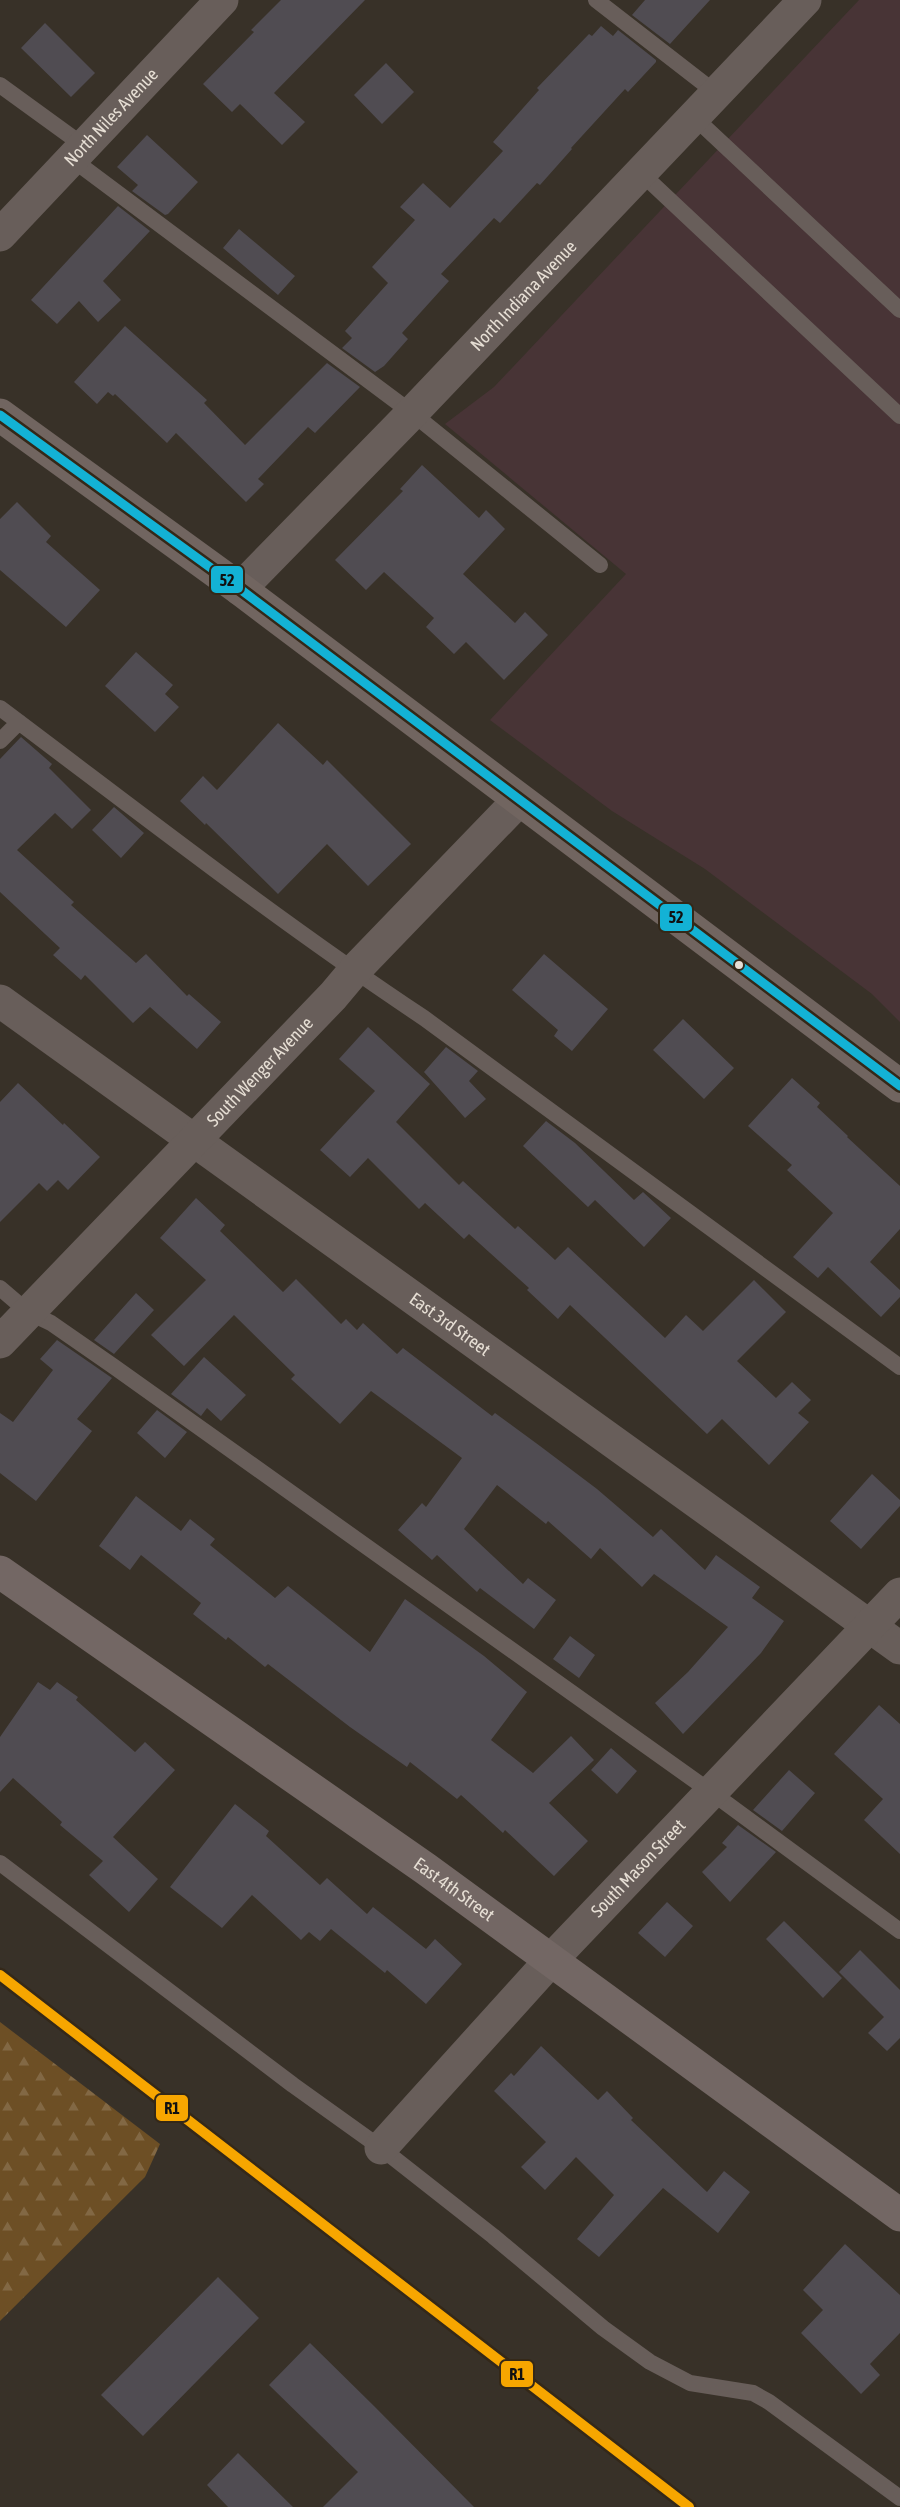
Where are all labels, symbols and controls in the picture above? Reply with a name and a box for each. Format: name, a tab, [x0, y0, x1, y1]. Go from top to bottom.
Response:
street label: North Niles Avenue	[60, 64, 162, 170]
street label: North Indiana Avenue	[466, 236, 581, 355]
line badge: 52	[210, 565, 244, 594]
text: 52	[219, 571, 235, 589]
line badge: 52	[659, 903, 693, 932]
text: 52	[668, 908, 684, 926]
unlabelled marker	[733, 959, 745, 971]
street label: South Wenger Avenue	[202, 1012, 317, 1131]
street label: East 3rd Street	[406, 1288, 495, 1360]
street label: South Mason Street	[586, 1815, 689, 1921]
street label: East 4th Street	[410, 1853, 499, 1925]
line badge: R1	[155, 2094, 189, 2122]
text: R1	[164, 2099, 180, 2117]
line badge: R1	[500, 2360, 534, 2388]
text: R1	[509, 2365, 525, 2383]

